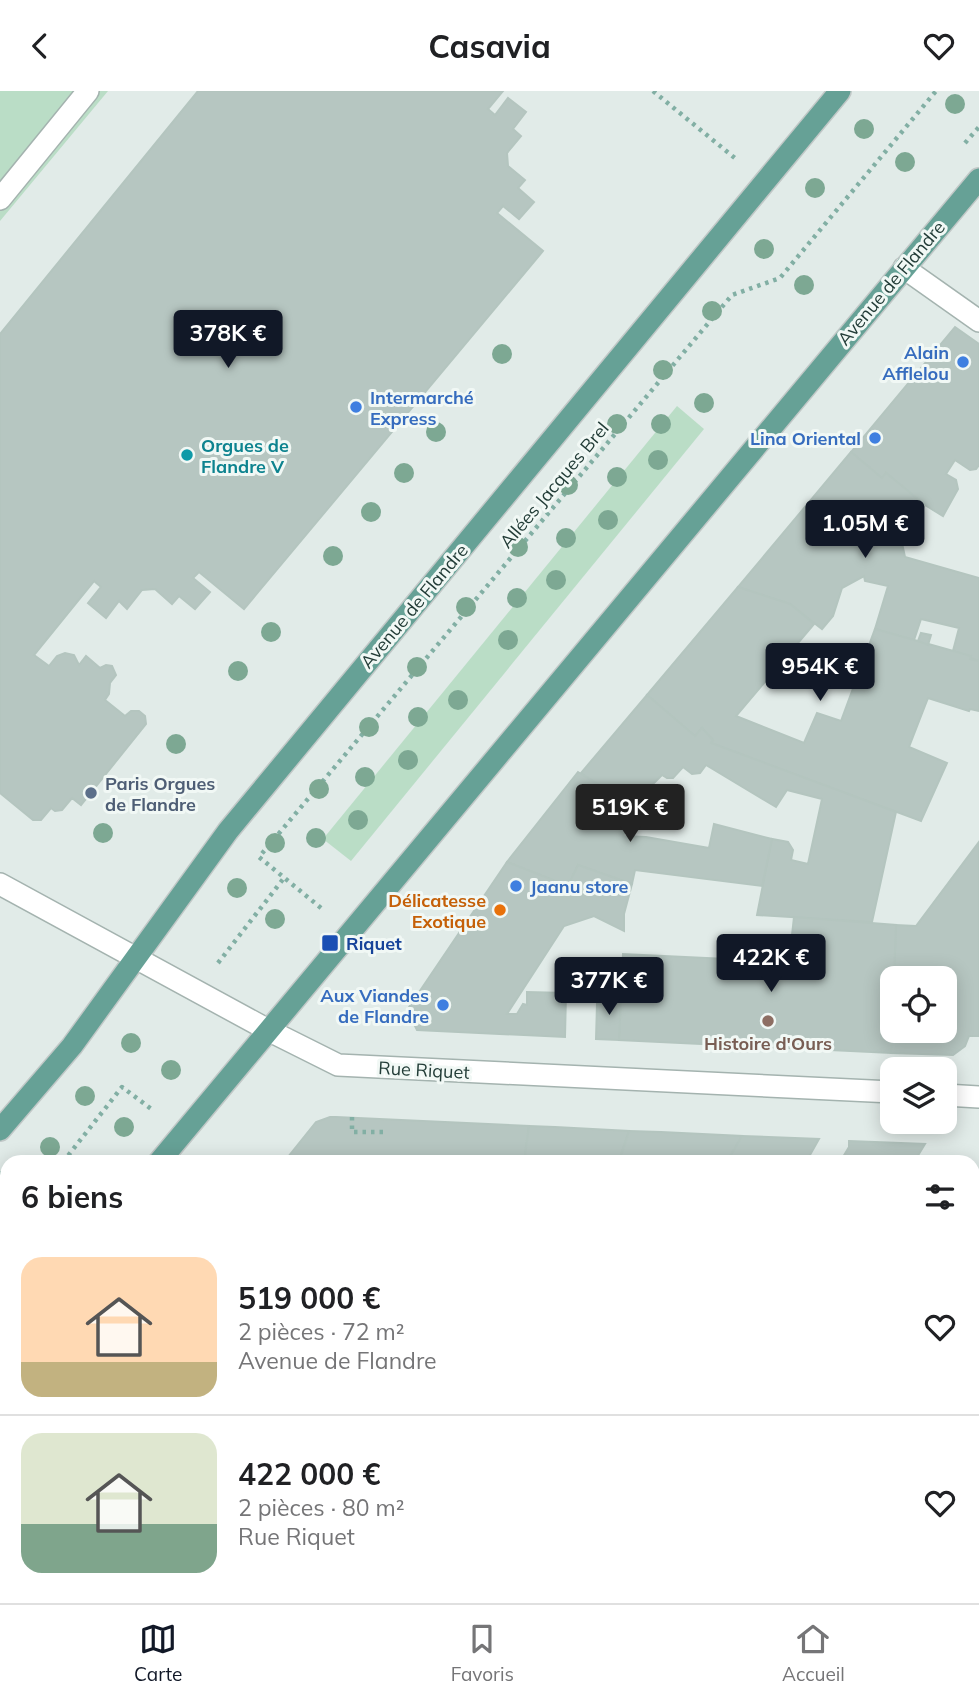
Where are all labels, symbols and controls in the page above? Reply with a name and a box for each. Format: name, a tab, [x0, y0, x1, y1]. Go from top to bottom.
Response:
text: Casavia	[428, 26, 551, 66]
icon: back	[21, 27, 59, 65]
icon: heart	[920, 27, 958, 65]
street label: Avenue de Flandre	[832, 216, 950, 350]
pin: 378K €	[171, 310, 285, 370]
text: 378K €	[190, 318, 266, 347]
place label: Alain Afflelou	[882, 341, 949, 385]
marker: Alain Afflelou	[955, 354, 971, 370]
place label: Intermarché Express	[370, 386, 474, 430]
marker: Intermarché Express	[348, 399, 364, 415]
street label: Allées Jacques Brel	[494, 417, 614, 553]
place label: Lina Oriental	[750, 427, 861, 450]
marker: Lina Oriental	[867, 430, 883, 446]
place label: Orgues de Flandre V	[201, 434, 289, 478]
marker: Orgues de Flandre V	[179, 447, 195, 463]
pin: 1.05M €	[800, 501, 930, 560]
text: 1.05M €	[821, 508, 909, 537]
street label: Avenue de Flandre	[355, 539, 473, 673]
pin: 954K €	[763, 643, 877, 703]
text: 954K €	[782, 651, 858, 680]
place label: Paris Orgues de Flandre	[105, 772, 215, 816]
marker: Paris Orgues de Flandre	[83, 785, 99, 801]
pin: 519K €	[573, 785, 687, 844]
text: 519K €	[592, 792, 668, 821]
place label: Jaanu store	[530, 875, 629, 898]
marker: Jaanu store	[508, 878, 524, 894]
place label: Délicatesse Exotique	[388, 889, 486, 933]
marker: Délicatesse Exotique	[492, 902, 508, 918]
place label: Riquet	[346, 932, 402, 955]
marker: Riquet	[320, 933, 340, 953]
pin: 422K €	[714, 935, 828, 994]
text: 422K €	[733, 942, 809, 971]
pin: 377K €	[552, 957, 666, 1017]
text: 377K €	[571, 965, 647, 994]
map controls	[880, 966, 957, 1134]
button: locate	[880, 966, 957, 1043]
place label: Aux Viandes de Flandre	[320, 984, 429, 1028]
marker: Aux Viandes de Flandre	[435, 997, 451, 1013]
marker: Histoire d'Ours	[760, 1013, 776, 1029]
place label: Histoire d'Ours	[704, 1032, 832, 1055]
street label: Rue Riquet	[378, 1056, 470, 1084]
button: layers	[880, 1057, 957, 1134]
text: 6 biens	[21, 1178, 123, 1216]
icon: filters	[921, 1178, 959, 1216]
text: 519 000 €	[238, 1279, 380, 1317]
icon: home	[77, 1285, 161, 1369]
icon: heart	[921, 1308, 959, 1346]
text: 2 pièces · 72 m²	[238, 1317, 405, 1346]
text: Avenue de Flandre	[238, 1346, 437, 1375]
text: 422 000 €	[238, 1455, 380, 1493]
icon: home	[77, 1461, 161, 1545]
icon: heart	[921, 1484, 959, 1522]
text: 2 pièces · 80 m²	[238, 1493, 405, 1522]
text: Rue Riquet	[238, 1522, 355, 1551]
tab: Carte	[134, 1620, 182, 1686]
tab: Favoris	[451, 1620, 514, 1686]
tab: Accueil	[782, 1620, 845, 1686]

